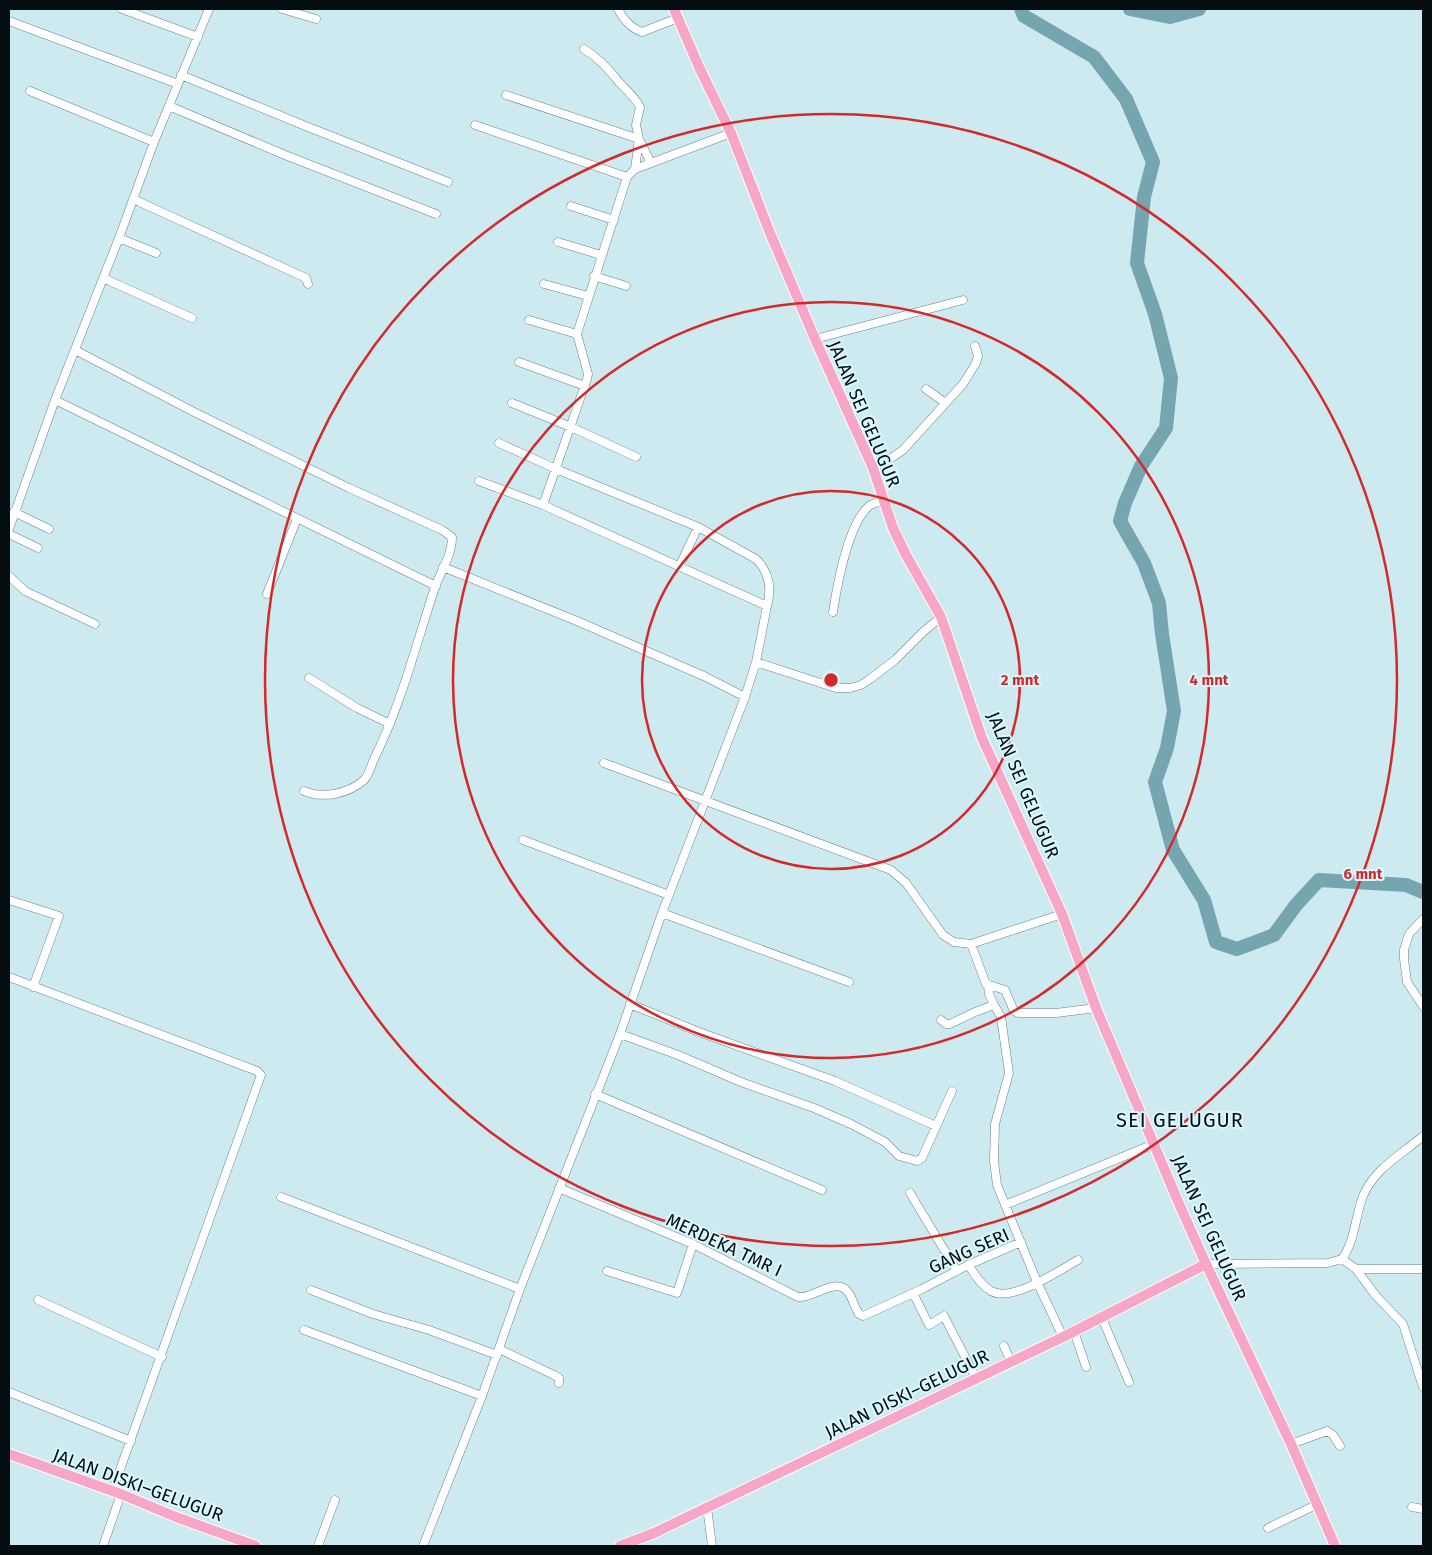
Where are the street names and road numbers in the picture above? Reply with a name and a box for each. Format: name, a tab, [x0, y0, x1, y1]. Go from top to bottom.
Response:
street label: JALAN SEI GELUGUR	[823, 337, 905, 491]
street label: JALAN SEI GELUGUR	[982, 708, 1064, 862]
street label: JALAN SEI GELUGUR	[1167, 1152, 1251, 1304]
street label: MERDEKA TMR I	[663, 1209, 785, 1281]
street label: GANG SERI	[925, 1224, 1013, 1278]
street label: JALAN DISKI–GELUGUR	[821, 1345, 993, 1443]
street label: JALAN DISKI–GELUGUR	[50, 1444, 226, 1526]

